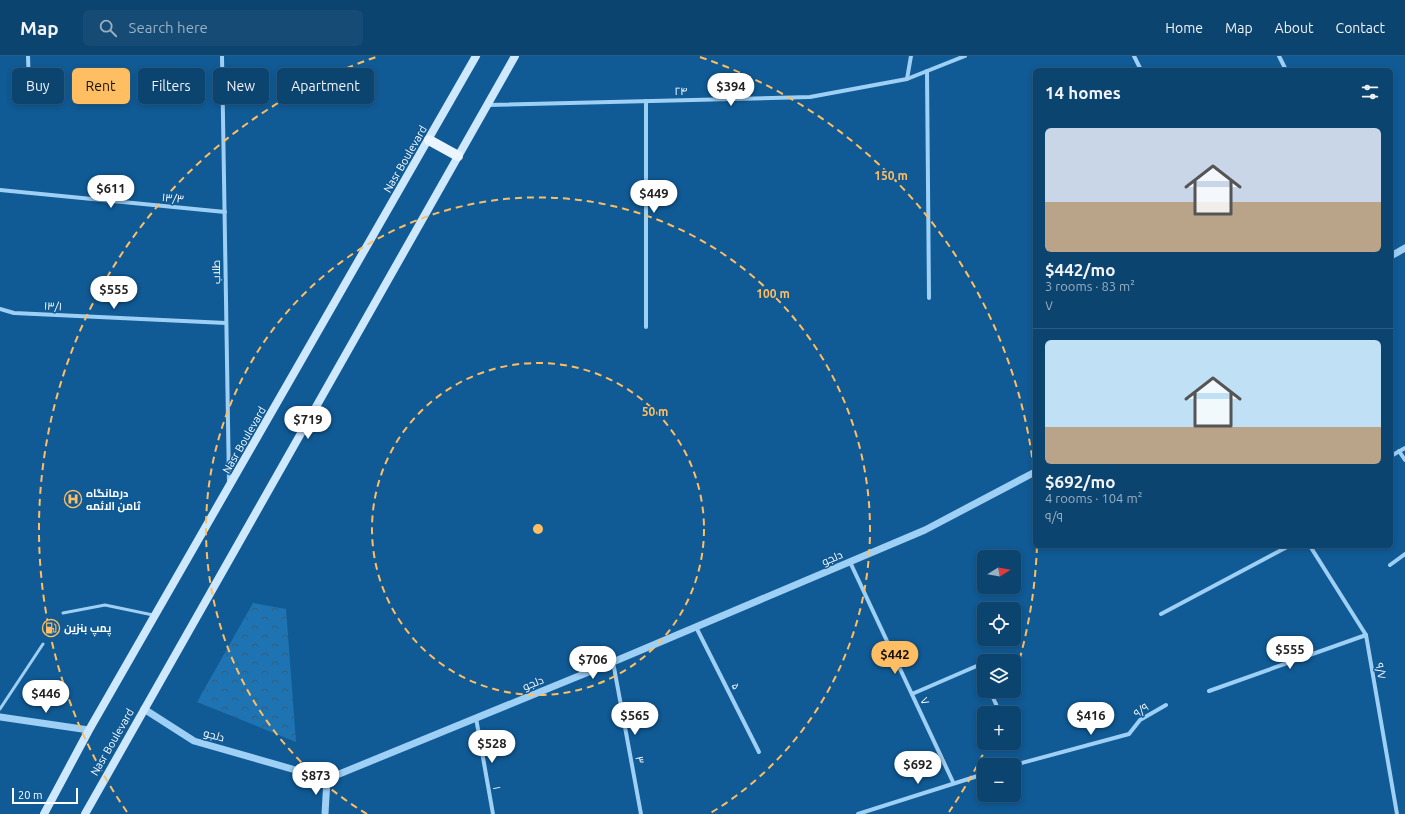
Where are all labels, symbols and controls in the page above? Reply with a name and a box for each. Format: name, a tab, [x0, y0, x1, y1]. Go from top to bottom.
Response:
search box	[83, 10, 363, 46]
text: Map	[20, 17, 59, 39]
icon: search	[97, 17, 119, 39]
text: Search here	[129, 19, 208, 36]
text: Home	[1165, 20, 1203, 36]
text: Map	[1225, 20, 1253, 36]
text: About	[1275, 20, 1314, 36]
text: Contact	[1336, 20, 1385, 36]
chip: Buy	[12, 68, 64, 104]
chip: Rent	[72, 68, 130, 104]
chip: Filters	[138, 68, 205, 104]
chip: New	[213, 68, 269, 104]
chip: Apartment	[277, 68, 374, 104]
pin: $394	[707, 73, 755, 107]
text: $394	[716, 79, 746, 93]
icon: filters	[1359, 81, 1381, 103]
text: 14 homes	[1045, 83, 1121, 102]
street label: ۲۴	[674, 85, 688, 97]
street label: Nasr Boulevard	[381, 123, 429, 195]
icon: home	[1177, 154, 1249, 226]
text: 150 m	[874, 169, 908, 182]
pin: $611	[87, 175, 135, 209]
pin: $449	[630, 180, 678, 214]
text: $611	[96, 181, 126, 195]
text: $449	[639, 186, 669, 200]
street label: ۱۳/۳	[161, 191, 185, 205]
street label: طلاب	[210, 260, 222, 284]
text: $442/mo	[1045, 260, 1115, 279]
pin: $555	[90, 276, 138, 310]
text: 3 rooms · 83 m²	[1045, 279, 1135, 293]
text: $555	[99, 282, 129, 296]
text: 100 m	[756, 287, 790, 300]
text: ۷	[1045, 298, 1053, 312]
street label: ۱۳/۱	[44, 300, 62, 312]
icon: home	[1177, 366, 1249, 438]
street label: Nasr Boulevard	[220, 404, 268, 476]
text: 50 m	[642, 405, 668, 418]
pin: $719	[284, 406, 332, 440]
text: $719	[293, 412, 323, 426]
text: $692/mo	[1045, 472, 1115, 491]
place label: درمانگاه ثامن الائمه	[86, 487, 142, 513]
hospital icon: درمانگاه ثامن الائمه	[63, 489, 83, 509]
text: 4 rooms · 104 m²	[1045, 491, 1142, 505]
text: ۹/۹	[1045, 510, 1063, 524]
centre of rings	[531, 522, 545, 536]
street label: دلجو	[820, 548, 845, 569]
north arrow	[977, 550, 1021, 594]
map controls	[977, 550, 1021, 802]
button: locate	[977, 602, 1021, 646]
fuel station icon: پمپ بنزین	[41, 618, 61, 638]
place label: پمپ بنزین	[64, 622, 111, 637]
pin: $555	[1266, 636, 1314, 670]
pin: $442	[871, 641, 919, 675]
text: $555	[1275, 642, 1305, 656]
pin: $706	[569, 646, 617, 680]
text: $442	[880, 647, 910, 661]
text: $706	[578, 652, 608, 666]
button: layers	[977, 654, 1021, 698]
street label: ۹/۷	[1374, 662, 1388, 680]
street label: دلجو	[521, 673, 546, 693]
pin: $446	[22, 680, 70, 714]
street label: ۵	[729, 681, 743, 691]
text: $446	[31, 686, 61, 700]
street label: ۷	[918, 695, 932, 707]
street label: ۹/۹	[1131, 701, 1151, 719]
pin: $565	[611, 702, 659, 736]
pin: $416	[1067, 702, 1115, 736]
street label: Nasr Boulevard	[88, 706, 136, 778]
button: +	[977, 706, 1021, 750]
text: $565	[620, 708, 650, 722]
text: $416	[1076, 708, 1106, 722]
street label: دلجو	[202, 726, 226, 745]
pin: $528	[468, 730, 516, 764]
text: $528	[477, 736, 507, 750]
pin: $692	[894, 751, 942, 785]
street label: ۳	[633, 755, 647, 765]
text: $692	[903, 757, 933, 771]
button: −	[977, 758, 1021, 802]
pin: $873	[292, 762, 340, 796]
text: $873	[301, 768, 331, 782]
street label: ۱	[491, 785, 503, 791]
scale bar	[12, 786, 78, 805]
text: 20 m	[18, 789, 42, 801]

